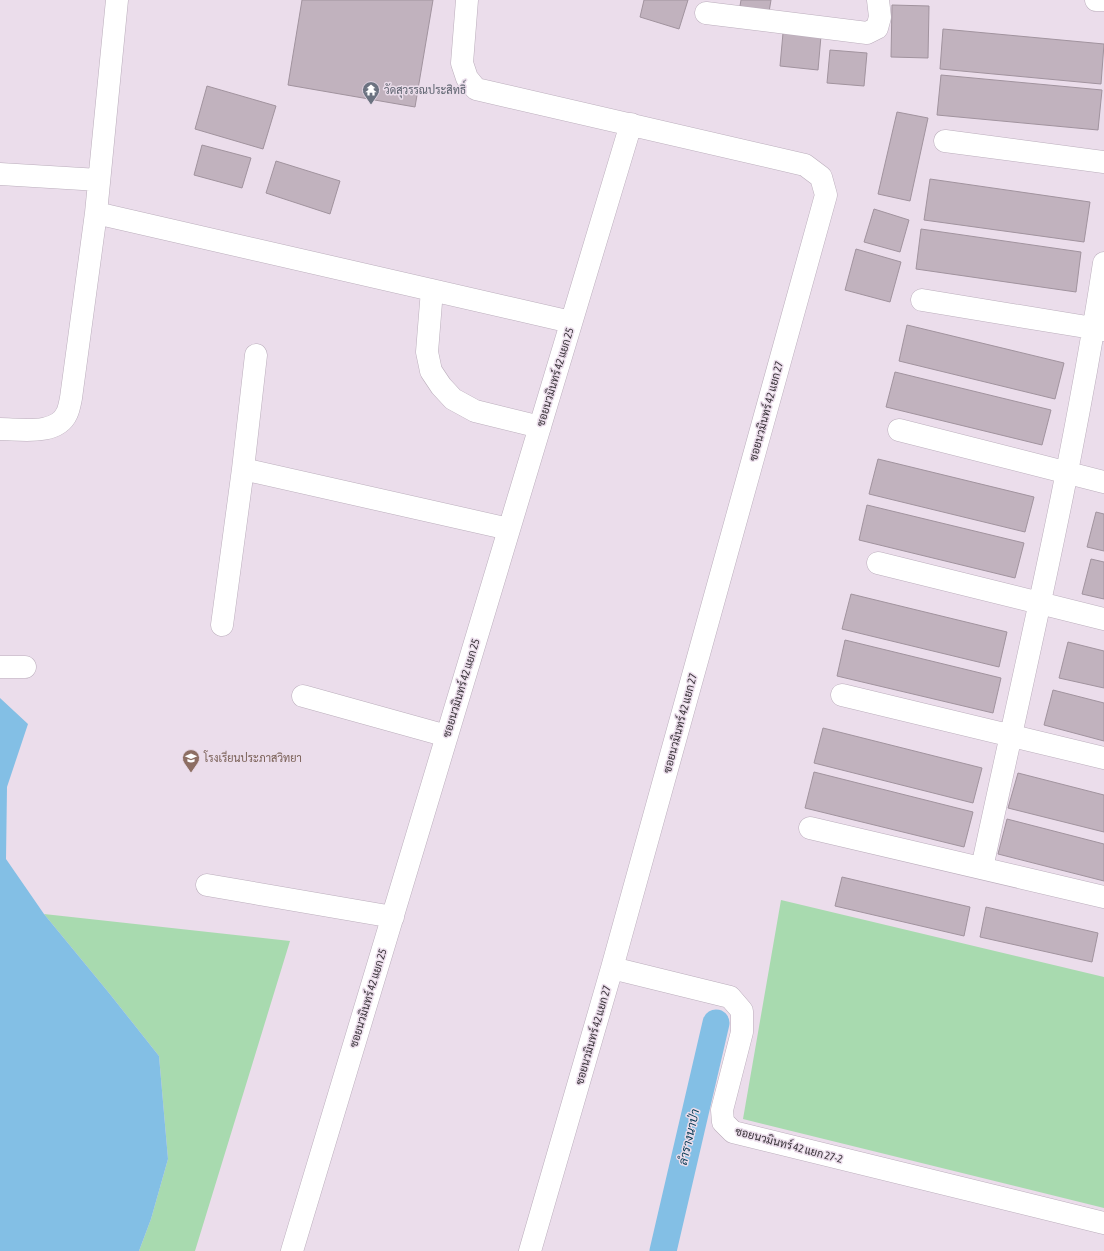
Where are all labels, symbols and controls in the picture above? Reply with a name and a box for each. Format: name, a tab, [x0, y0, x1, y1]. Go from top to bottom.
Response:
place label: วัดสุวรรณประสิทธิ์	[384, 79, 466, 99]
temple icon: วัดสุวรรณประสิทธิ์	[361, 80, 381, 105]
street label: ซอยนวมินทร์ 42 แยก 25	[532, 326, 576, 428]
street label: ซอยนวมินทร์ 42 แยก 27	[745, 359, 785, 462]
street label: ซอยนวมินทร์ 42 แยก 25	[438, 637, 482, 739]
street label: ซอยนวมินทร์ 42 แยก 27	[659, 671, 699, 774]
school or university icon: โรงเรียนประภาสวิทยา	[181, 748, 201, 773]
place label: โรงเรียนประภาสวิทยา	[203, 750, 302, 764]
street label: ซอยนวมินทร์ 42 แยก 25	[345, 947, 389, 1049]
street label: ซอยนวมินทร์ 42 แยก 27	[571, 983, 613, 1086]
water label: ลำรางนาป่า	[676, 1107, 702, 1166]
street label: ซอยนวมินทร์ 42 แยก 27-2	[734, 1123, 844, 1165]

